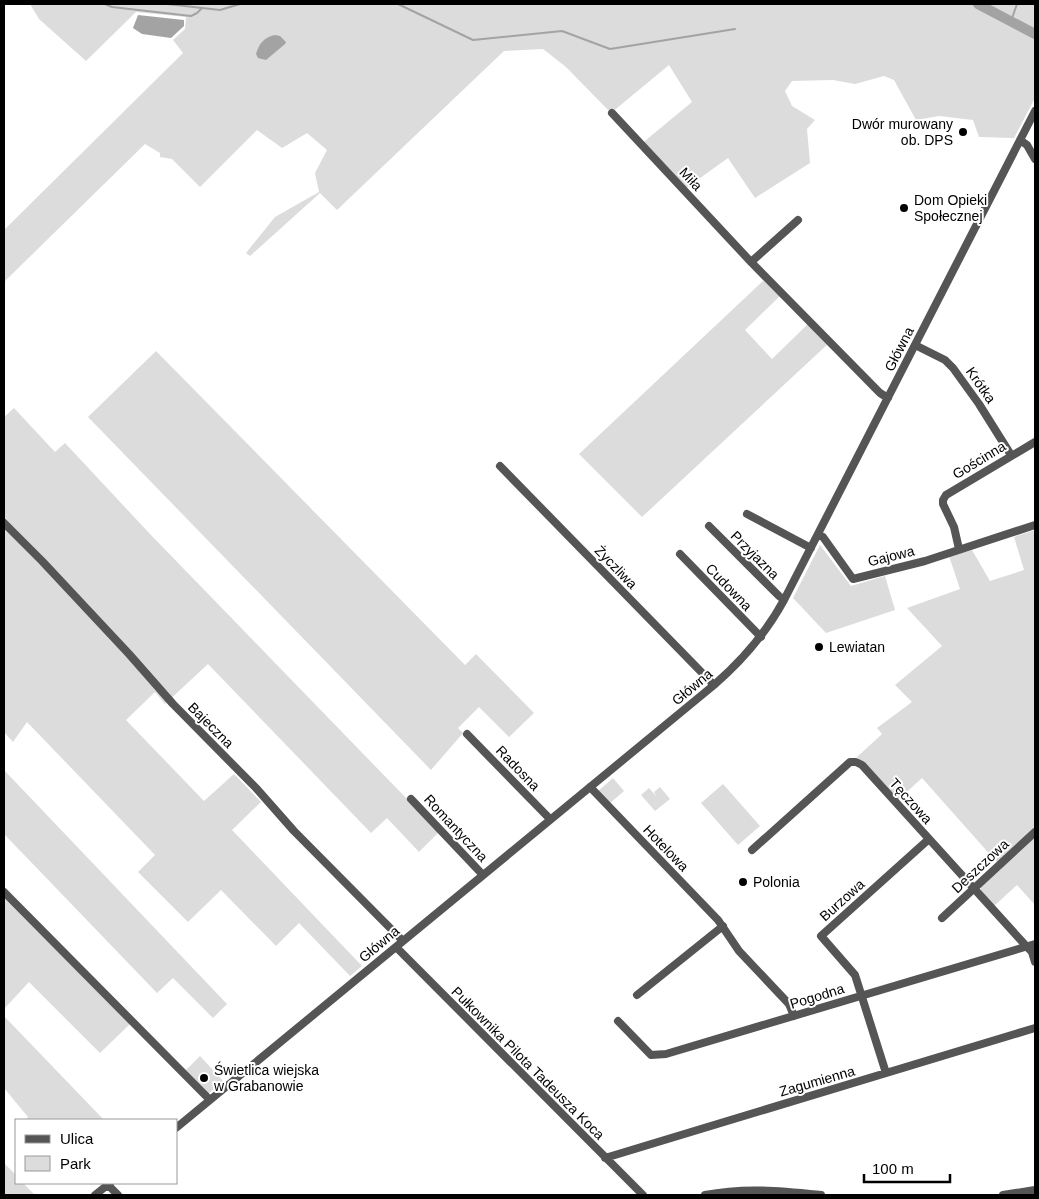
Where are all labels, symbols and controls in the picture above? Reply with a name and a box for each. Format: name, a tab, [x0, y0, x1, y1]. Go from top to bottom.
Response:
place label: Dwór murowany ob. DPS	[852, 116, 953, 148]
marker: Dwór murowany ob. DPS	[957, 126, 969, 138]
street label: Miła	[676, 164, 706, 194]
place label: Dom Opieki Społecznej	[914, 192, 987, 224]
marker: Dom Opieki Społecznej	[898, 202, 910, 214]
street label: Główna	[881, 324, 917, 374]
street label: Krótka	[963, 364, 999, 406]
street label: Gościnna	[950, 438, 1009, 482]
street label: Przyjazna	[728, 528, 783, 583]
street label: Życzliwa	[592, 541, 641, 592]
street label: Gajowa	[866, 542, 916, 570]
street label: Cudowna	[703, 560, 755, 614]
place label: Lewiatan	[829, 639, 885, 655]
marker: Lewiatan	[813, 641, 825, 653]
street label: Główna	[669, 665, 715, 708]
street label: Bajeczna	[185, 699, 237, 751]
street label: Radosna	[493, 742, 543, 794]
street label: Tęczowa	[886, 775, 936, 827]
street label: Romantyczna	[421, 791, 491, 865]
street label: Hotelowa	[640, 821, 692, 875]
street label: Deszczowa	[948, 836, 1012, 896]
place label: Polonia	[753, 874, 800, 890]
marker: Polonia	[737, 876, 749, 888]
street label: Burzowa	[816, 876, 868, 924]
street label: Główna	[356, 922, 402, 965]
street label: Pogodna	[788, 980, 846, 1012]
street label: Pułkownika Pilota Tadeusza Koca	[448, 983, 608, 1143]
place label: Świetlica wiejska w Grabanowie	[213, 1061, 319, 1094]
street label: Zagumienna	[777, 1063, 857, 1099]
marker: Świetlica wiejska w Grabanowie	[198, 1072, 210, 1084]
legend	[15, 1119, 178, 1184]
text: Ulica	[60, 1130, 94, 1147]
scale bar	[864, 1152, 950, 1184]
text: Park	[60, 1155, 91, 1172]
text: 100 m	[872, 1160, 914, 1177]

